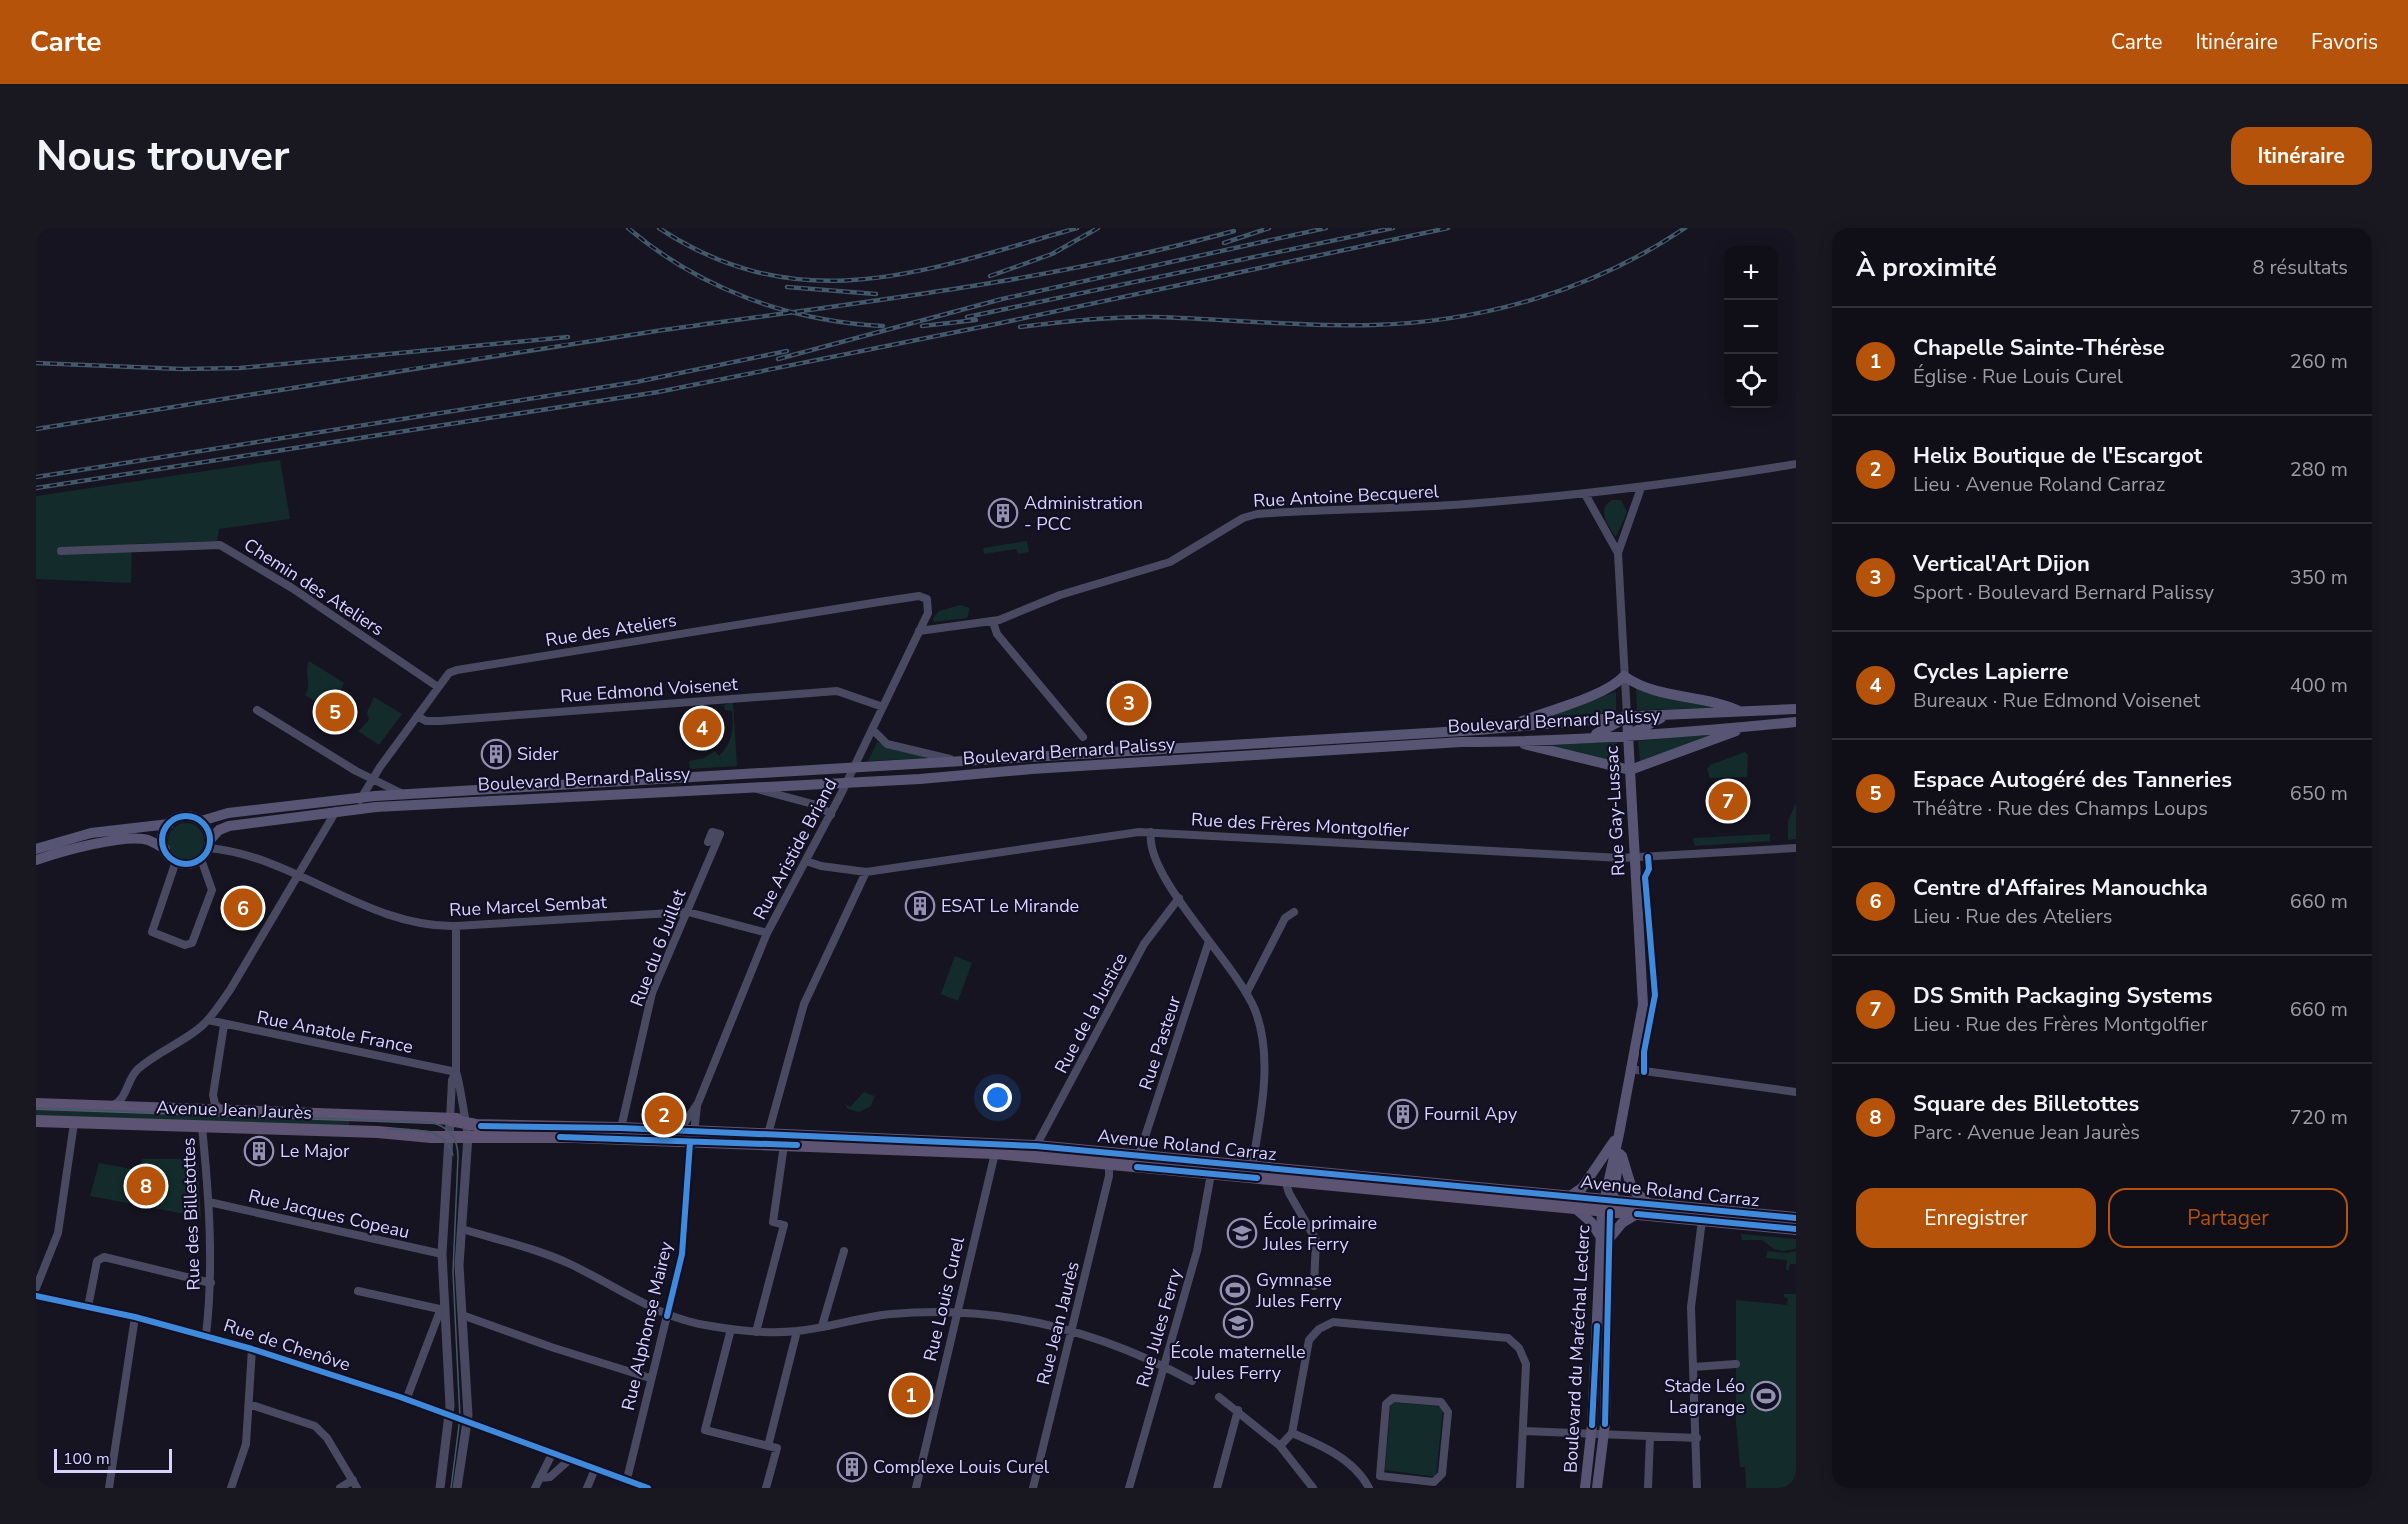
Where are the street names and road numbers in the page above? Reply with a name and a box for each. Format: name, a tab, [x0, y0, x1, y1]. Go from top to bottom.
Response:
street label: Rue Antoine Becquerel	[1253, 479, 1440, 513]
street label: Chemin des Ateliers	[239, 533, 389, 641]
street label: Rue des Ateliers	[544, 608, 678, 652]
street label: Rue Edmond Voisenet	[559, 672, 739, 708]
street label: Boulevard Bernard Palissy	[1447, 703, 1662, 739]
street label: Boulevard Bernard Palissy	[962, 732, 1177, 770]
street label: Rue Gay-Lussac	[1600, 745, 1630, 877]
street label: Boulevard Bernard Palissy	[477, 761, 692, 797]
street label: Rue Aristide Briand	[748, 774, 842, 924]
street label: Rue des Frères Montgolfier	[1190, 807, 1410, 843]
street label: Rue du 6 Juillet	[625, 885, 692, 1010]
street label: Rue Marcel Sembat	[449, 890, 608, 922]
street label: Rue de la Justice	[1049, 949, 1133, 1077]
street label: Rue Pasteur	[1133, 992, 1187, 1093]
street label: Rue Anatole France	[255, 1005, 415, 1059]
street label: Avenue Jean Jaurès	[156, 1095, 312, 1125]
street label: Avenue Roland Carraz	[1096, 1124, 1278, 1166]
street label: Rue des Billetottes	[176, 1137, 206, 1291]
street label: Avenue Roland Carraz	[1579, 1170, 1761, 1212]
street label: Rue Jacques Copeau	[246, 1184, 412, 1244]
street label: Boulevard du Maréchal Leclerc	[1559, 1224, 1595, 1474]
street label: Rue Louis Curel	[918, 1234, 970, 1363]
street label: Rue Alphonse Mairey	[616, 1238, 678, 1413]
street label: Rue Jean Jaurès	[1031, 1259, 1085, 1387]
street label: Rue Jules Ferry	[1131, 1265, 1188, 1390]
street label: Rue de Chenôve	[221, 1313, 353, 1377]

